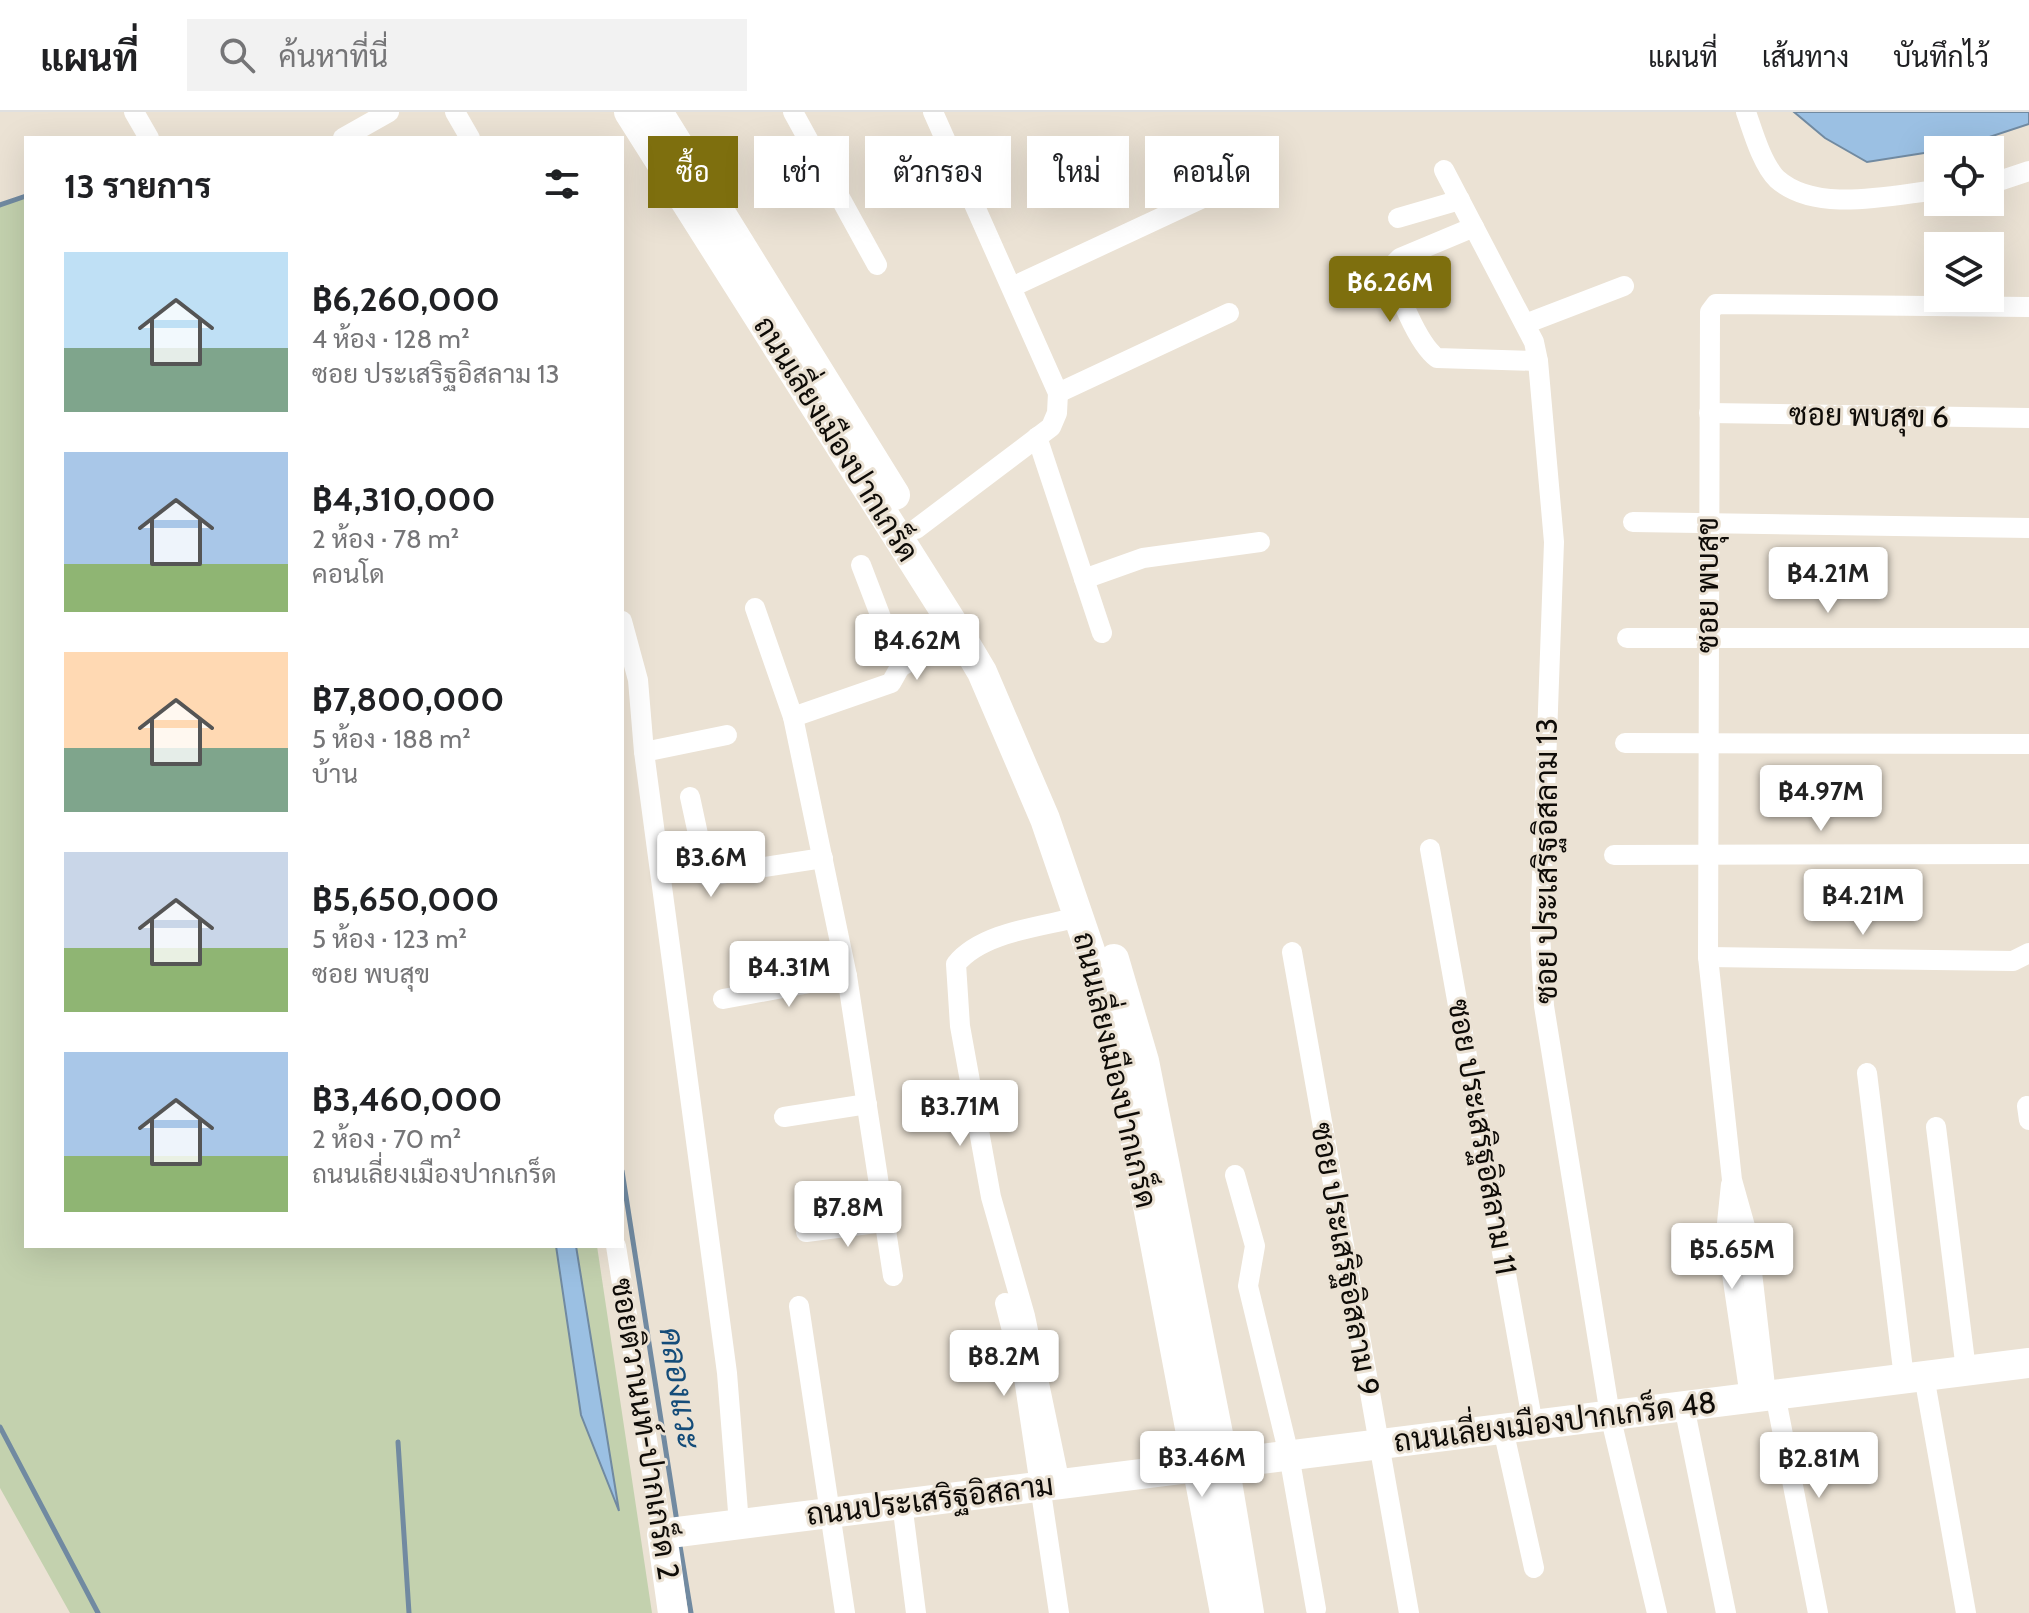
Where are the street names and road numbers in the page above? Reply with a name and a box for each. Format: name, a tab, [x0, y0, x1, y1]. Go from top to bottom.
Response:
street label: ถนนเลี่ยงเมืองปากเกร็ด	[746, 305, 933, 568]
street label: ซอย พบสุข 6	[1789, 396, 1949, 438]
street label: ซอย พบสุข	[1689, 517, 1729, 653]
street label: ซอย ประเสริฐอิสลาม 13	[1528, 718, 1567, 1004]
street label: ถนนเลี่ยงเมืองปากเกร็ด	[1066, 927, 1172, 1212]
street label: ซอย ประเสริฐอิสลาม 11	[1438, 996, 1525, 1278]
street label: ซอย ประเสริฐอิสลาม 9	[1301, 1119, 1388, 1399]
street label: ซอยติวานนท์-ปากเกร็ด 2	[603, 1275, 691, 1582]
street label: ถนนเลี่ยงเมืองปากเกร็ด 48	[1391, 1376, 1718, 1460]
street label: ถนนประเสริฐอิสลาม	[804, 1466, 1056, 1535]

